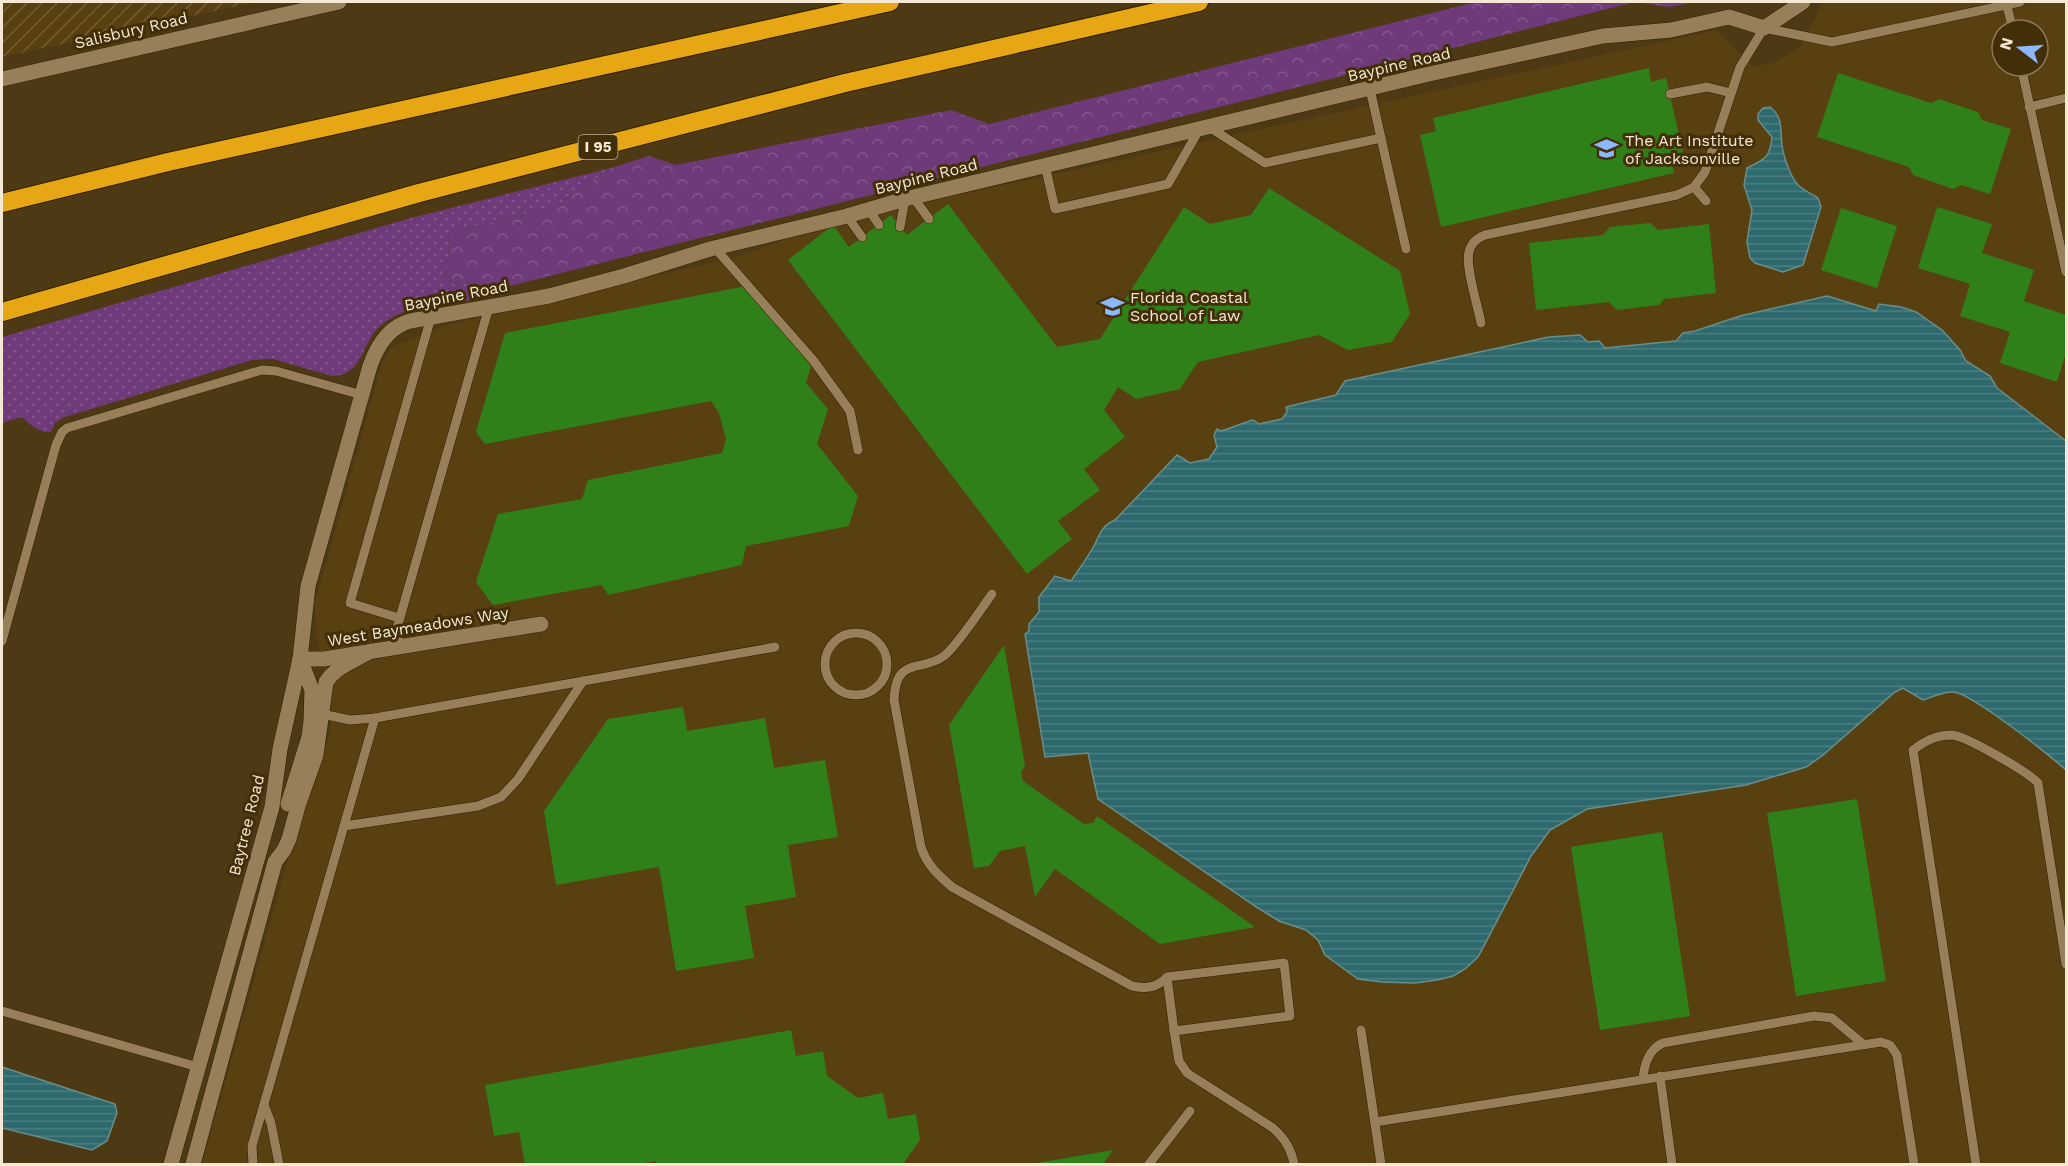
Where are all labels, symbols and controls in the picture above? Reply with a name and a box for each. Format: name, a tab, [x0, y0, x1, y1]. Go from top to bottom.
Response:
street label: Salisbury Road	[73, 8, 190, 53]
north arrow	[1990, 18, 2050, 78]
text: N	[1995, 35, 2017, 52]
street label: Baypine Road	[1346, 43, 1453, 86]
place label: The Art Institute of Jacksonville	[1625, 131, 1754, 168]
road number: I 95	[578, 135, 618, 159]
school or university icon: The Art Institute of Jacksonville	[1594, 136, 1620, 162]
street label: Baypine Road	[873, 155, 979, 198]
street label: Baypine Road	[403, 276, 510, 315]
place label: Florida Coastal School of Law	[1130, 288, 1248, 325]
school or university icon: Florida Coastal School of Law	[1099, 293, 1125, 319]
street label: West Baymeadows Way	[326, 603, 511, 650]
street label: Baytree Road	[225, 773, 268, 878]

